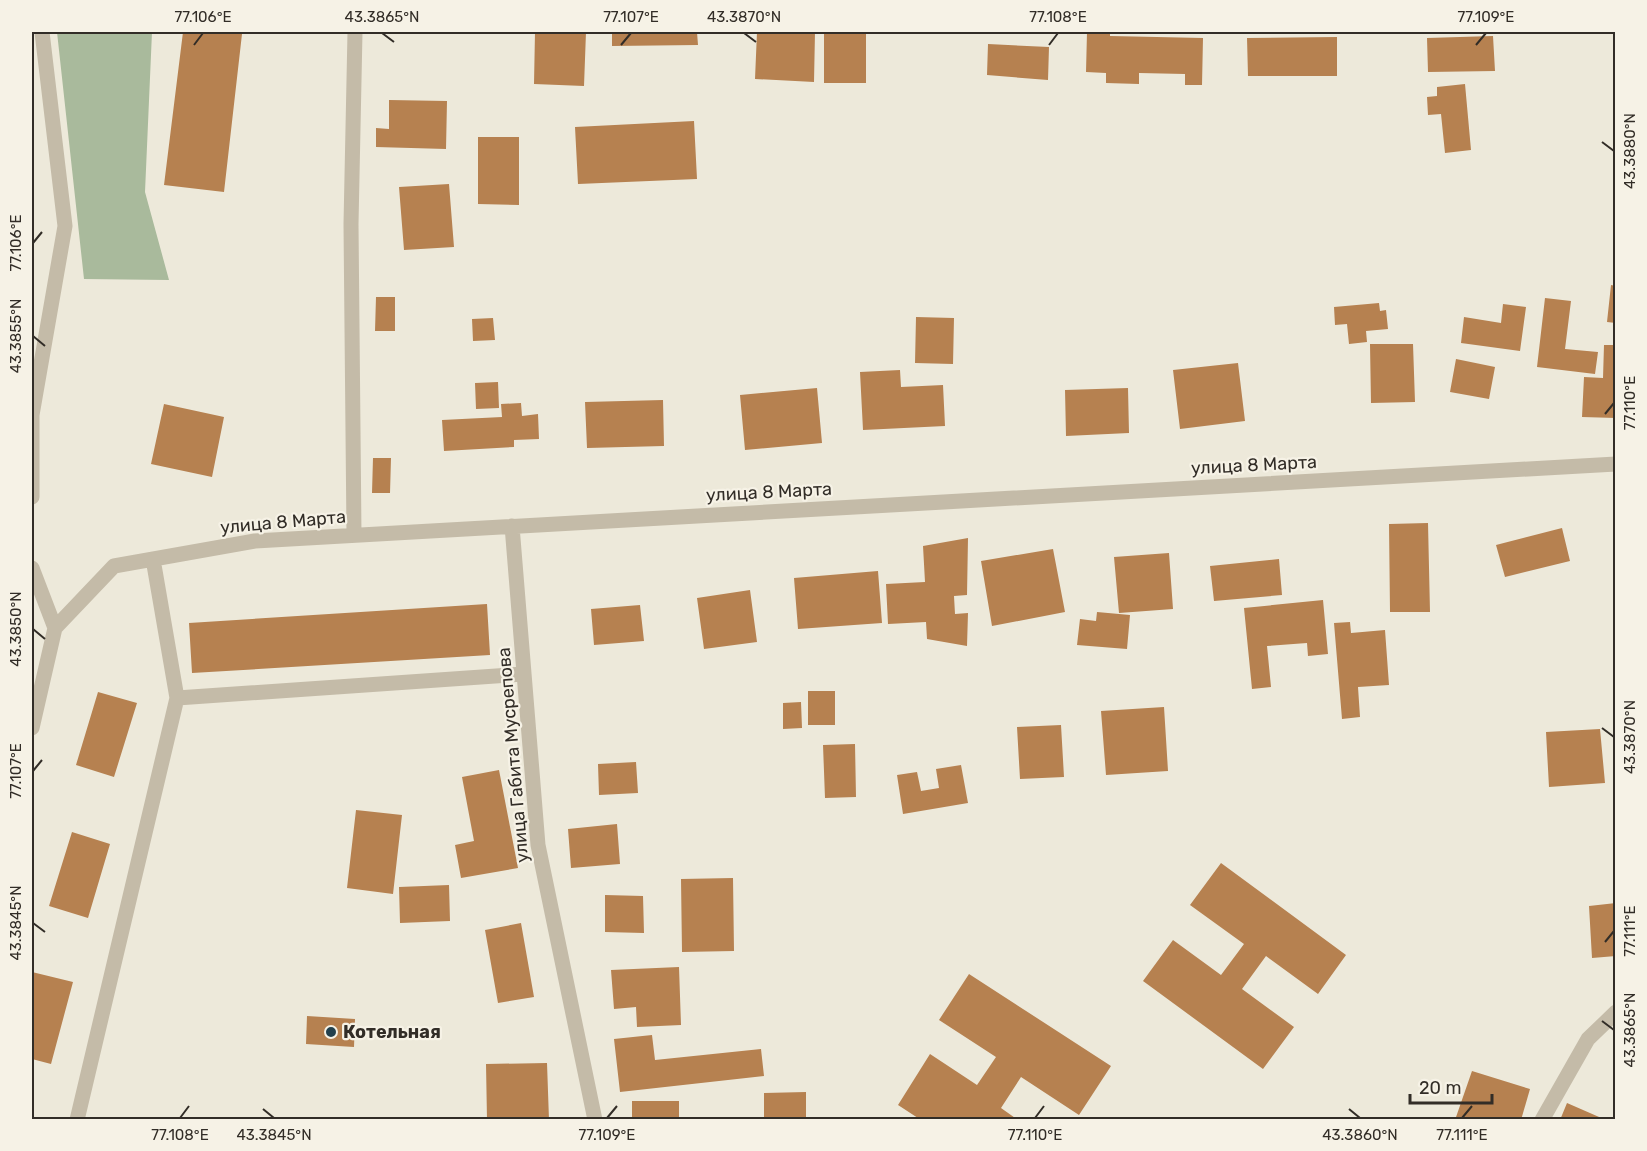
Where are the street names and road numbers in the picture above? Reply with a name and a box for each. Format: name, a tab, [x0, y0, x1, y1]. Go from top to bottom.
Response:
street label: улица 8 Марта	[1190, 451, 1318, 479]
street label: улица 8 Марта	[705, 478, 833, 506]
street label: улица 8 Марта	[219, 506, 347, 538]
street label: улица Габита Мусрепова	[493, 646, 533, 864]

